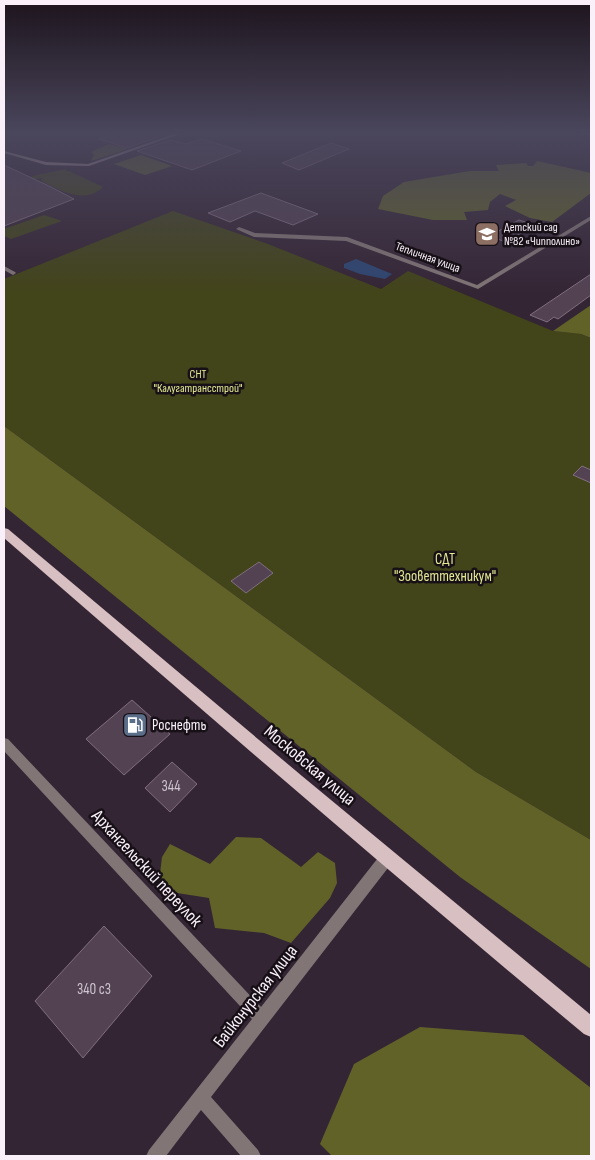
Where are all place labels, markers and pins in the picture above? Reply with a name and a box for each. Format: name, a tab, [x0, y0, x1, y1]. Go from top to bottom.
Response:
place label: Детский сад №82 «Чипполино»	[504, 220, 580, 249]
school or university icon: Детский сад №82 «Чипполино»	[474, 221, 500, 247]
fuel station icon: Роснефть	[122, 712, 148, 738]
place label: Роснефть	[152, 716, 206, 735]

